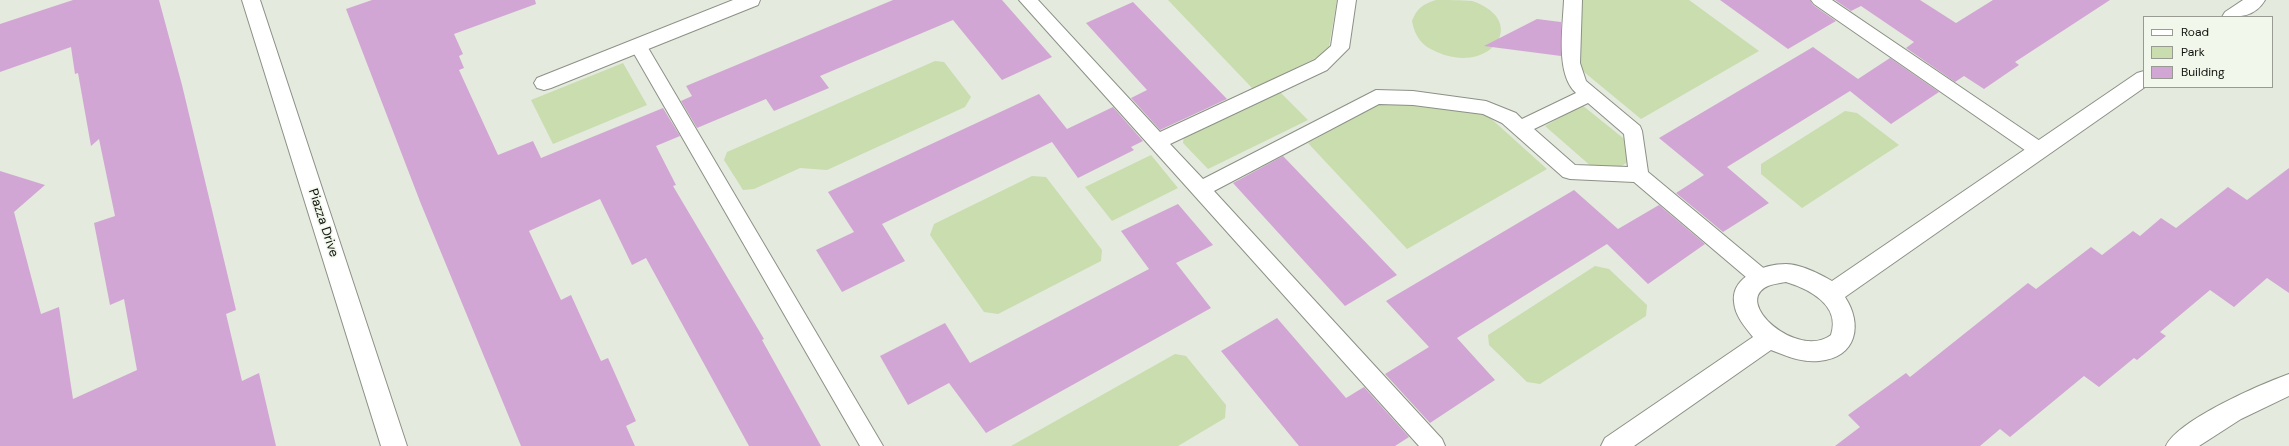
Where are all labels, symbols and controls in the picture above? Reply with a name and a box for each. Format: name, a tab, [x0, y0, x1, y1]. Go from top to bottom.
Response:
legend	[2143, 16, 2273, 88]
text: Road	[2181, 24, 2209, 40]
text: Park	[2181, 44, 2205, 60]
text: Building	[2181, 64, 2225, 80]
street label: Piazza Drive	[305, 187, 341, 259]

